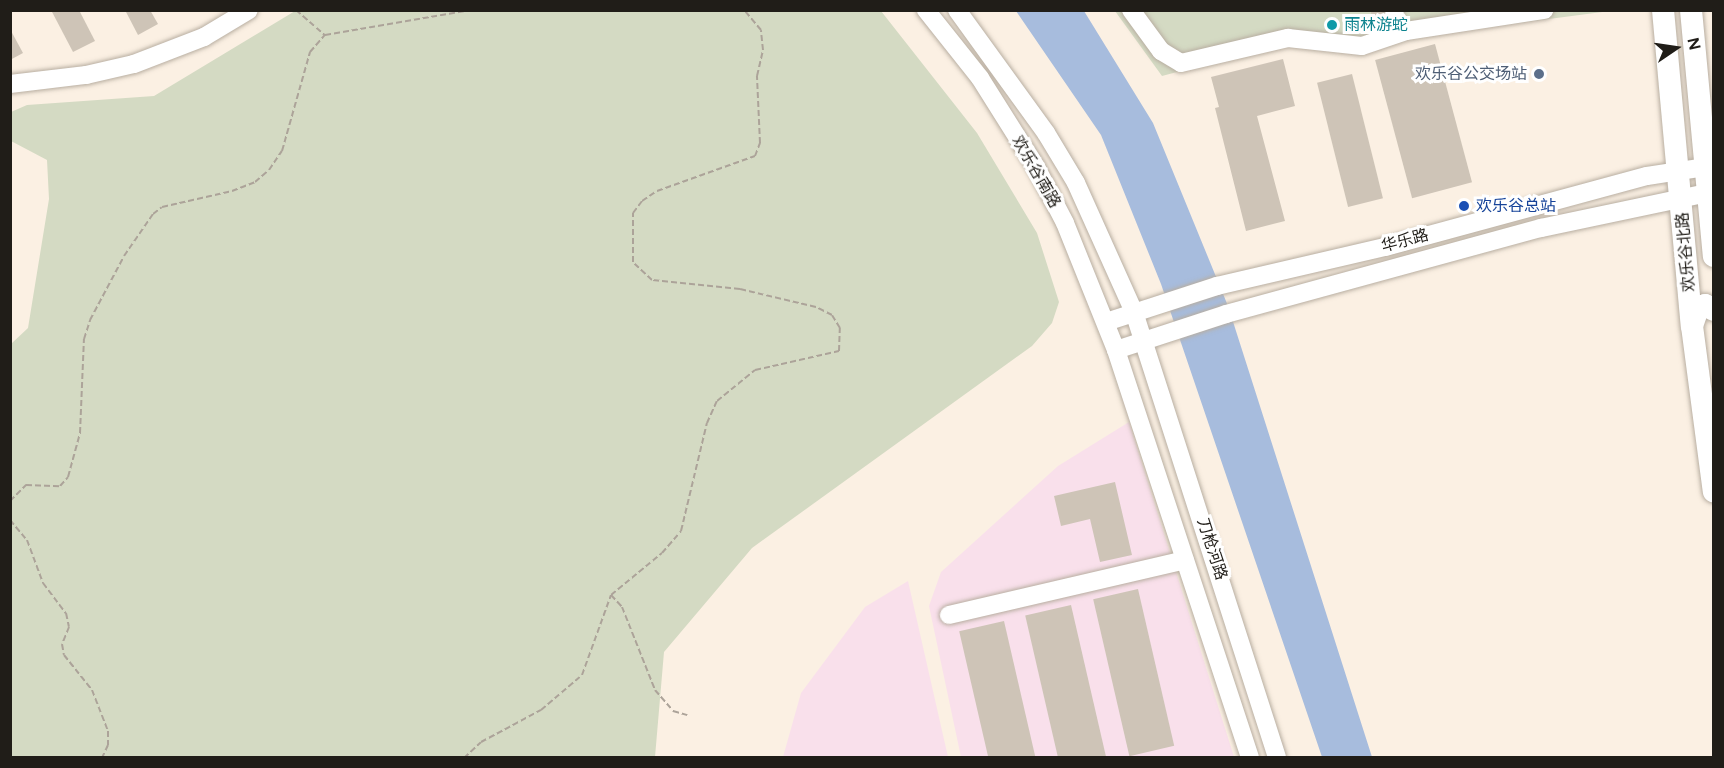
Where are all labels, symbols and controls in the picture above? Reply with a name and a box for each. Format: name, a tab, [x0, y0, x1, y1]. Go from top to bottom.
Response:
place label: 雨林游蛇	[1344, 15, 1408, 35]
marker: 雨林游蛇	[1325, 18, 1339, 32]
north arrow	[1646, 18, 1706, 78]
text: N	[1683, 36, 1705, 52]
place label: 欢乐谷公交场站	[1415, 64, 1527, 84]
marker: 欢乐谷公交场站	[1532, 67, 1546, 81]
street label: 欢乐谷南路	[1008, 133, 1064, 211]
place label: 欢乐谷总站	[1476, 196, 1556, 216]
marker: 欢乐谷总站	[1457, 199, 1471, 213]
street label: 欢乐谷北路	[1673, 211, 1699, 293]
street label: 华乐路	[1379, 226, 1431, 256]
street label: 刀枪河路	[1193, 516, 1231, 582]

